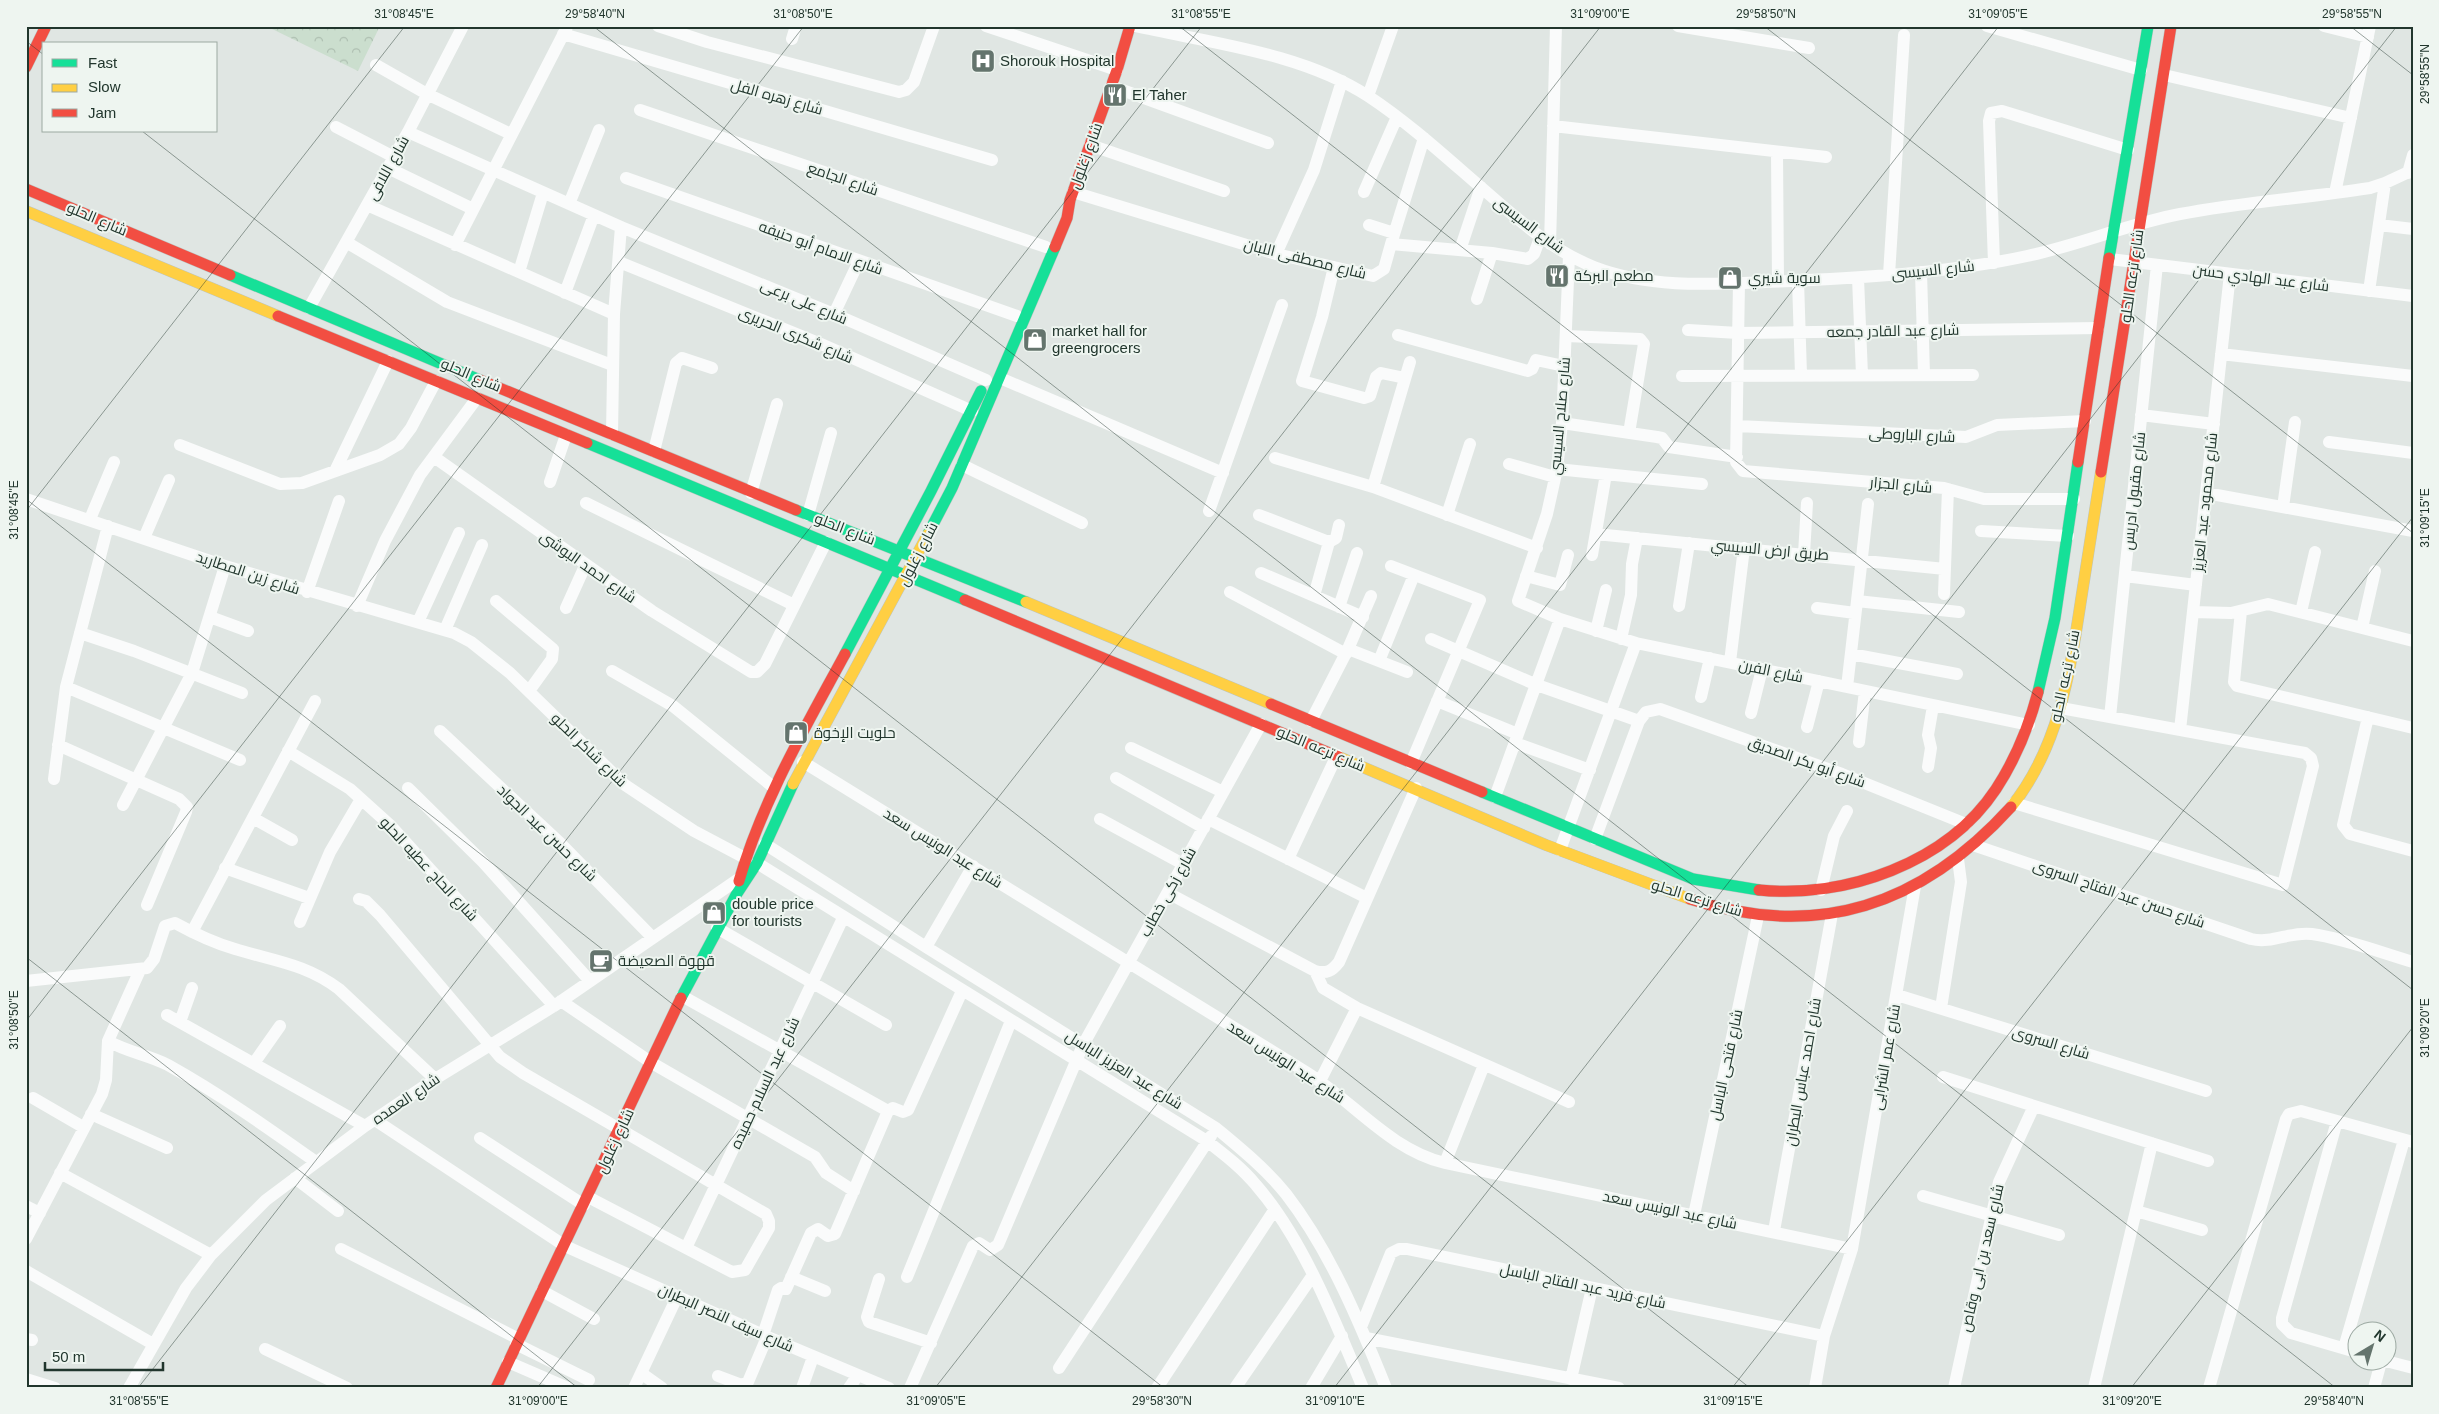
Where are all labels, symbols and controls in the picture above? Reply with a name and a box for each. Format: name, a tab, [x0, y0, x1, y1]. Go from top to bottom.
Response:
text: 31°08'45"E	[374, 7, 434, 21]
text: 29°58'40"N	[565, 7, 625, 21]
text: 31°08'50"E	[773, 7, 833, 21]
text: 31°08'55"E	[1171, 7, 1231, 21]
text: 31°09'00"E	[1570, 7, 1630, 21]
text: 29°58'50"N	[1736, 7, 1796, 21]
text: 31°09'05"E	[1968, 7, 2028, 21]
text: 29°58'55"N	[2322, 7, 2382, 21]
legend	[42, 42, 218, 132]
text: 29°58'55"N	[2418, 44, 2432, 104]
hospital icon: Shorouk Hospital	[970, 48, 996, 74]
place label: Shorouk Hospital	[1000, 52, 1114, 69]
text: Fast	[88, 54, 118, 71]
street label: شارع زهره الفل	[728, 75, 825, 121]
text: Slow	[88, 78, 121, 95]
restaurant icon: El Taher	[1102, 82, 1128, 108]
place label: El Taher	[1132, 86, 1187, 103]
text: Jam	[88, 104, 116, 121]
street label: شارع زغلول	[1066, 120, 1108, 192]
street label: شارع اللافى	[363, 133, 415, 204]
street label: شارع الجامع	[804, 158, 881, 201]
street label: شارع السيسى	[1489, 193, 1568, 259]
street label: شارع الحلو	[63, 198, 130, 242]
street label: شارع الامام أبو حنيفه	[756, 216, 886, 281]
street label: شارع ترعه الحلو	[2117, 228, 2149, 324]
street label: شارع مصطفى اللبان	[1241, 235, 1368, 285]
street label: شارع السيسى	[1891, 257, 1976, 285]
street label: شارع عبد الهادي حسن	[2191, 261, 2330, 298]
restaurant icon: مطعم البركة	[1544, 263, 1570, 289]
shop icon: سوية شيري	[1717, 265, 1743, 291]
place label: مطعم البركة	[1574, 267, 1654, 286]
place label: سوية شيري	[1748, 269, 1821, 290]
street label: شارع على برعى	[757, 276, 850, 330]
street label: شارع شكرى الحريرى	[735, 303, 856, 369]
street label: شارع عبد القادر جمعه	[1826, 321, 1960, 343]
place label: market hall for greengrocers	[1052, 322, 1147, 356]
shop icon: market hall for greengrocers	[1022, 327, 1048, 353]
street label: شارع الحلو	[437, 354, 504, 398]
street label: شارع صلاح السيسي	[1546, 356, 1577, 476]
street label: شارع الباروطى	[1868, 424, 1956, 448]
street label: شارع مقبول ادريس	[2119, 431, 2151, 551]
street label: شارع محمود عبد العزيز	[2189, 432, 2223, 574]
street label: شارع الجزار	[1868, 473, 1933, 499]
text: 31°08'45"E	[7, 480, 21, 540]
text: 31°09'15"E	[2418, 488, 2432, 548]
street label: شارع الحلو	[811, 509, 878, 551]
street label: شارع زغلول	[894, 519, 944, 590]
street label: شارع احمد البوشى	[535, 527, 640, 609]
street label: طريق ارض السيسي	[1710, 536, 1830, 567]
street label: شارع زين المطاريد	[193, 548, 302, 600]
street label: شارع ترعه الحلو	[2046, 628, 2086, 724]
street label: شارع الفرن	[1737, 655, 1805, 689]
street label: شارع شاكر الحلو	[546, 709, 631, 792]
shop icon: حلويت الإخوة	[783, 720, 809, 746]
street label: شارع ترعه الحلو	[1273, 722, 1368, 777]
place label: حلويت الإخوة	[814, 724, 895, 742]
street label: شارع أبو بكر الصديق	[1745, 732, 1868, 793]
street label: شارع حسن عبد الجواد	[492, 781, 601, 887]
street label: شارع عبد الونيس سعد	[879, 804, 1006, 894]
street label: شارع الحاج عطيه الحلو	[375, 813, 482, 926]
street label: شارع زكى خطاب	[1136, 844, 1202, 941]
street label: شارع حسن عبد الفتاح السروى	[2030, 856, 2207, 934]
street label: شارع ترعه الحلو	[1649, 876, 1745, 922]
place label: double price for tourists	[732, 895, 814, 929]
shop icon: double price for tourists	[701, 900, 727, 926]
cafe icon: قهوة الصعيضة	[588, 948, 614, 974]
place label: قهوة الصعيضة	[618, 952, 715, 971]
text: 31°08'50"E	[7, 990, 21, 1050]
street label: شارع احمد عباس البطران	[1781, 996, 1827, 1148]
text: 31°09'20"E	[2418, 998, 2432, 1058]
street label: شارع عمر الشرابى	[1868, 1002, 1906, 1112]
street label: شارع فتحى الباسل	[1705, 1008, 1749, 1123]
street label: شارع عبد السلام حميده	[727, 1014, 805, 1152]
street label: شارع عبد الونيس سعد	[1223, 1017, 1348, 1108]
street label: شارع السروى	[2009, 1023, 2092, 1065]
street label: شارع عبد العزيز الباسل	[1061, 1027, 1186, 1115]
street label: شارع العمده	[369, 1070, 444, 1130]
street label: شارع زغلول	[592, 1106, 640, 1177]
street label: شارع سعد بن ابى وقاص	[1956, 1182, 2010, 1334]
street label: شارع عبد الونيس سعد	[1601, 1187, 1739, 1235]
street label: شارع فريد عبد الفتاح الباسل	[1498, 1260, 1668, 1314]
street label: شارع سيف النصر البطران	[655, 1280, 796, 1358]
north arrow	[2346, 1322, 2396, 1372]
text: N	[2371, 1326, 2389, 1345]
scale bar	[45, 1339, 162, 1371]
text: 50 m	[52, 1348, 85, 1365]
text: 31°08'55"E	[109, 1394, 169, 1408]
text: 31°09'00"E	[508, 1394, 568, 1408]
text: 31°09'05"E	[906, 1394, 966, 1408]
text: 29°58'30"N	[1132, 1394, 1192, 1408]
text: 31°09'10"E	[1305, 1394, 1365, 1408]
text: 31°09'15"E	[1703, 1394, 1763, 1408]
text: 31°09'20"E	[2102, 1394, 2162, 1408]
text: 29°58'40"N	[2304, 1394, 2364, 1408]

